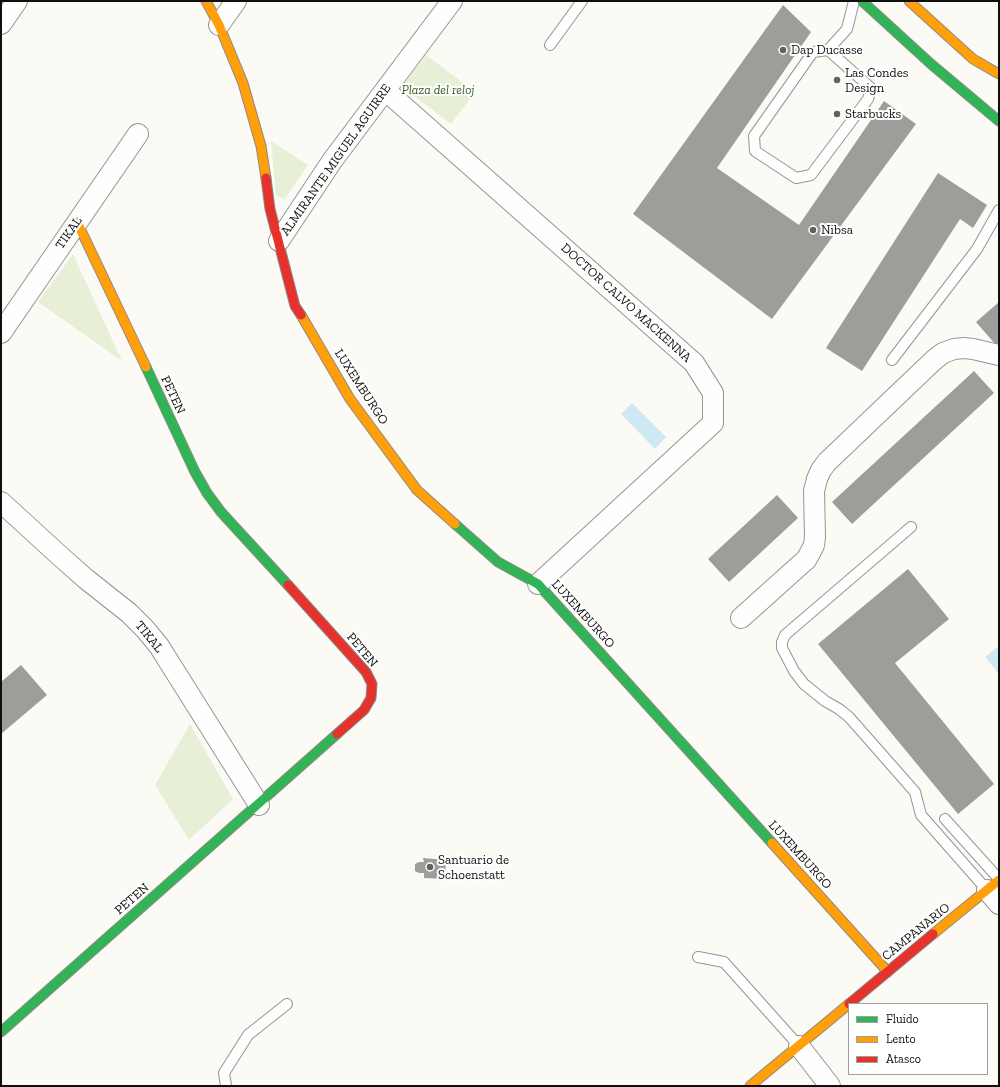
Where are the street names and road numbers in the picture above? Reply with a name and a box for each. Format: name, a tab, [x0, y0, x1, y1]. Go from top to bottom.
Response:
street label: ALMIRANTE MIGUEL AGUIRRE	[278, 81, 394, 239]
street label: TIKAL	[52, 214, 86, 252]
street label: DOCTOR CALVO MACKENNA	[558, 240, 694, 366]
street label: LUXEMBURGO	[331, 346, 391, 428]
street label: PETEN	[157, 373, 189, 417]
street label: LUXEMBURGO	[548, 576, 618, 652]
street label: TIKAL	[132, 618, 166, 656]
street label: PETEN	[343, 630, 381, 670]
street label: LUXEMBURGO	[765, 817, 835, 893]
street label: PETEN	[112, 880, 152, 918]
street label: CAMPANARIO	[879, 900, 953, 964]

